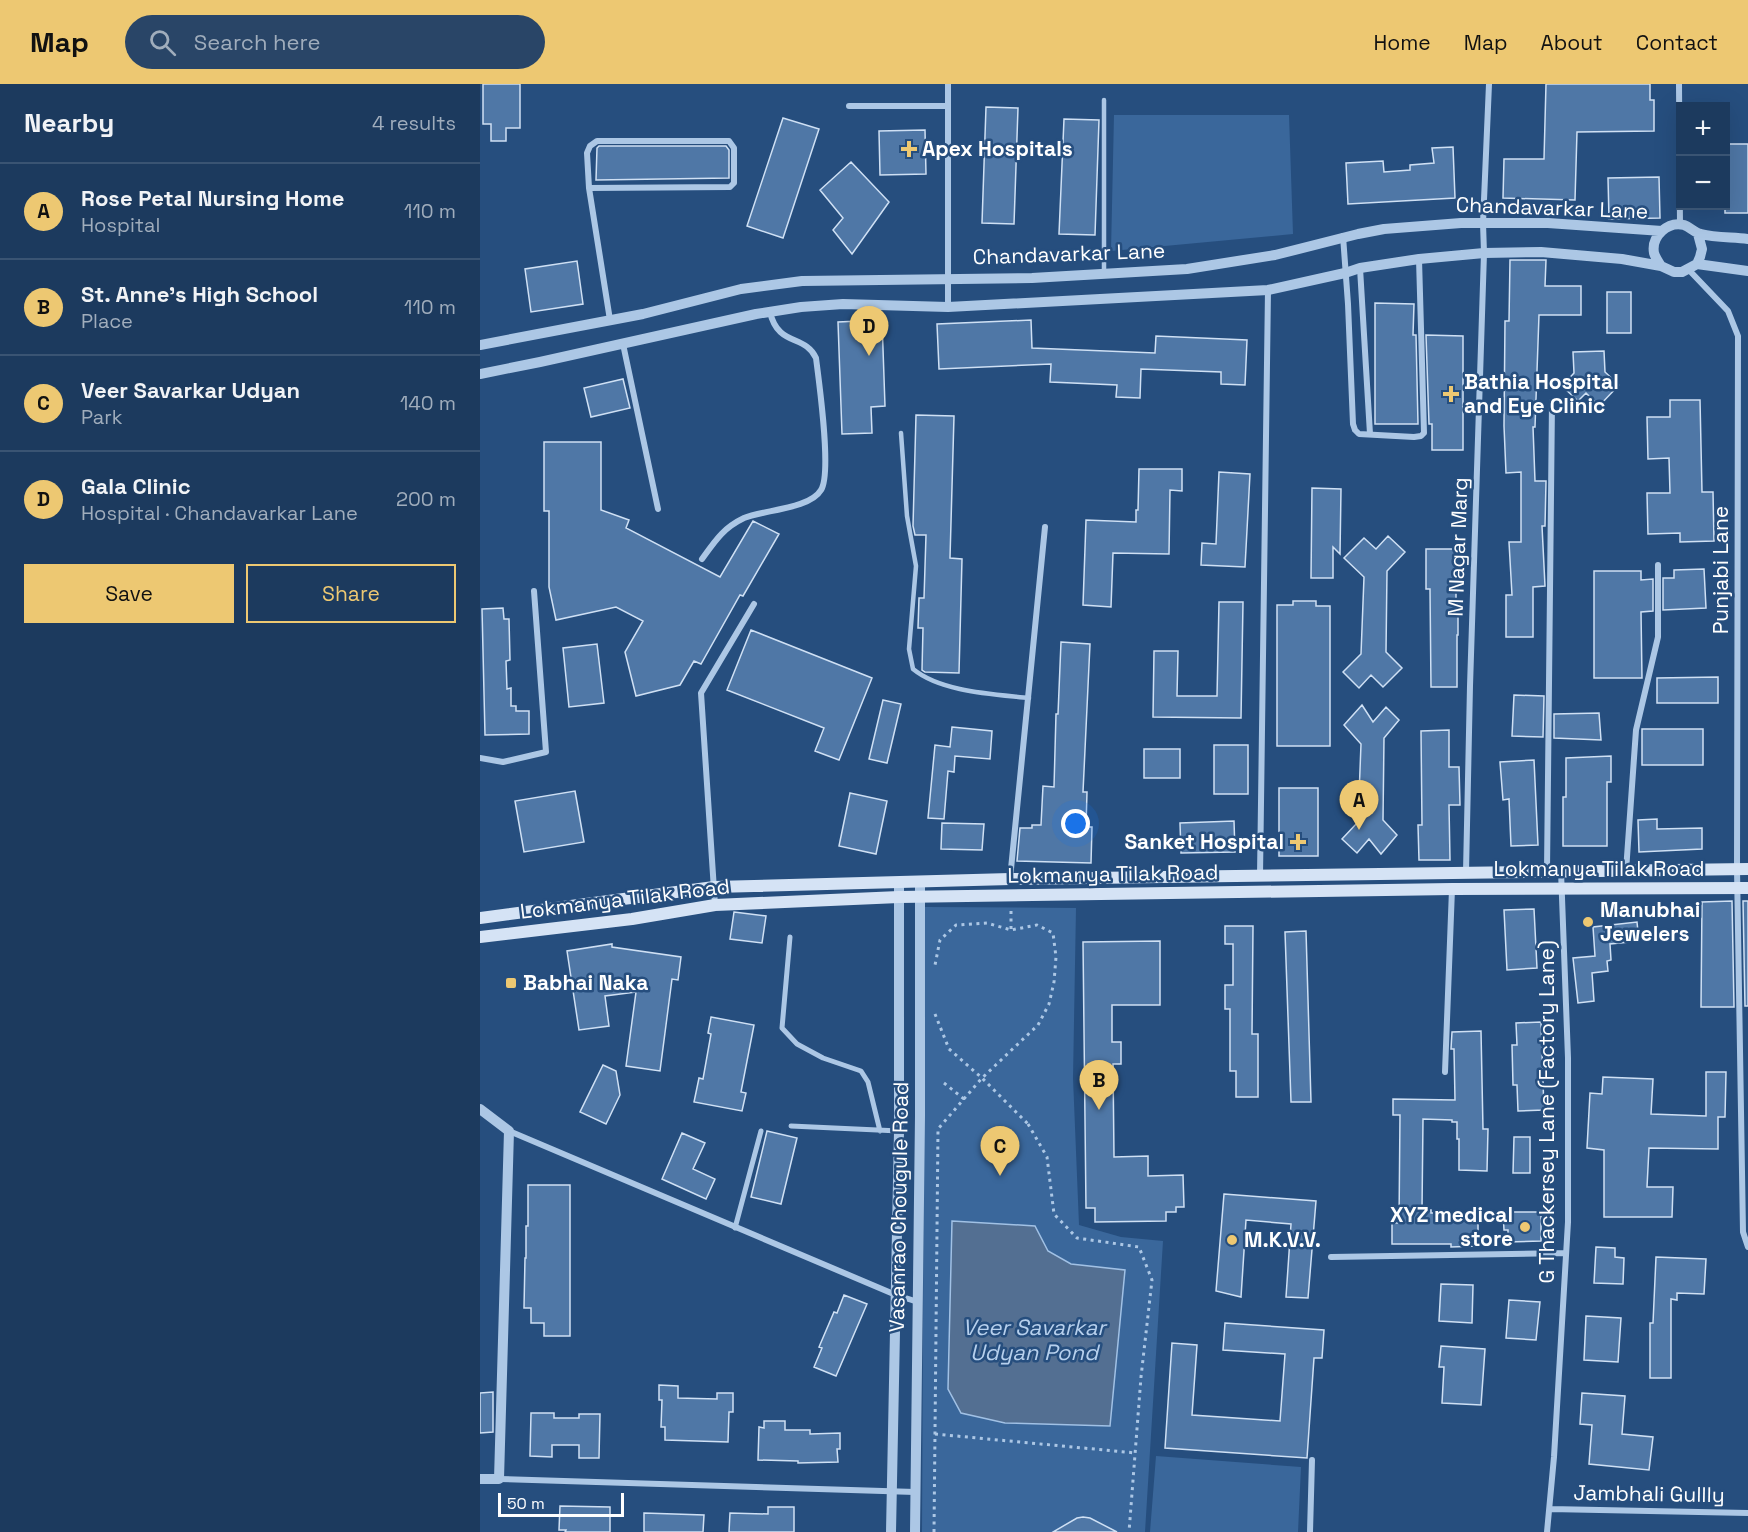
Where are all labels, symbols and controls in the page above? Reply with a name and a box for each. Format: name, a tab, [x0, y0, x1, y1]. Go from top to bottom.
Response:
search box	[125, 15, 545, 69]
text: Map	[30, 24, 89, 60]
icon: search	[146, 26, 179, 59]
text: Search here	[194, 28, 321, 56]
text: Home	[1373, 29, 1431, 56]
text: Map	[1464, 29, 1508, 56]
text: About	[1541, 29, 1603, 56]
text: Contact	[1636, 29, 1718, 56]
map controls	[1676, 102, 1730, 210]
button: +	[1676, 102, 1730, 156]
text: Nearby	[24, 106, 114, 140]
text: 4 results	[372, 110, 456, 136]
place label: Apex Hospitals	[922, 135, 1073, 162]
marker: Apex Hospitals	[900, 140, 918, 158]
button: −	[1676, 156, 1730, 210]
text: Rose Petal Nursing Home	[81, 184, 344, 212]
street label: Chandavarkar Lane	[1455, 191, 1649, 224]
text: A	[37, 198, 50, 224]
text: 110 m	[404, 198, 456, 224]
text: Hospital	[81, 212, 160, 238]
street label: Chandavarkar Lane	[972, 237, 1166, 270]
text: St. Anne's High School	[81, 280, 318, 308]
text: B	[37, 294, 50, 320]
text: 110 m	[404, 294, 456, 320]
pin: D	[850, 306, 888, 356]
text: Place	[81, 308, 133, 334]
place label: Bathia Hospital and Eye Clinic	[1464, 368, 1619, 419]
text: Veer Savarkar Udyan	[81, 376, 300, 404]
marker: Bathia Hospital and Eye Clinic	[1442, 385, 1460, 403]
text: C	[37, 390, 50, 416]
text: 140 m	[400, 390, 456, 416]
text: Park	[81, 404, 123, 430]
text: Gala Clinic	[81, 472, 191, 500]
street label: M Nagar Marg	[1442, 477, 1473, 617]
text: D	[37, 486, 50, 512]
text: 200 m	[396, 486, 456, 512]
text: Hospital · Chandavarkar Lane	[81, 500, 358, 526]
street label: Punjabi Lane	[1707, 506, 1734, 634]
button: Save	[24, 564, 234, 623]
button: Share	[246, 564, 456, 623]
pin: A	[1340, 780, 1378, 830]
your location	[1061, 809, 1090, 838]
place label: Sanket Hospital	[1124, 828, 1284, 855]
marker: Sanket Hospital	[1289, 833, 1307, 851]
street label: Lokmanya Tilak Road	[1493, 855, 1705, 882]
street label: Lokmanya Tilak Road	[1007, 858, 1219, 889]
street label: Lokmanya Tilak Road	[519, 872, 731, 925]
place label: Manubhai Jewelers	[1600, 896, 1700, 947]
marker: Manubhai Jewelers	[1581, 915, 1595, 929]
street label: G Thackersey Lane (Factory Lane)	[1533, 940, 1560, 1284]
place label: Babhai Naka	[523, 969, 648, 996]
marker: Babhai Naka	[504, 976, 518, 990]
pin: B	[1080, 1060, 1118, 1110]
street label: Vasanrao Chougule Road	[883, 1081, 914, 1333]
pin: C	[980, 1126, 1020, 1176]
place label: XYZ medical store	[1390, 1201, 1513, 1252]
marker: XYZ medical store	[1518, 1220, 1532, 1234]
place label: M.K.V.V.	[1244, 1226, 1321, 1253]
marker: M.K.V.V.	[1225, 1233, 1239, 1247]
water label: Veer Savarkar Udyan Pond	[962, 1313, 1108, 1366]
street label: Jambhali Gullly	[1573, 1479, 1725, 1508]
scale bar	[498, 1490, 624, 1518]
text: 50 m	[507, 1493, 545, 1514]

